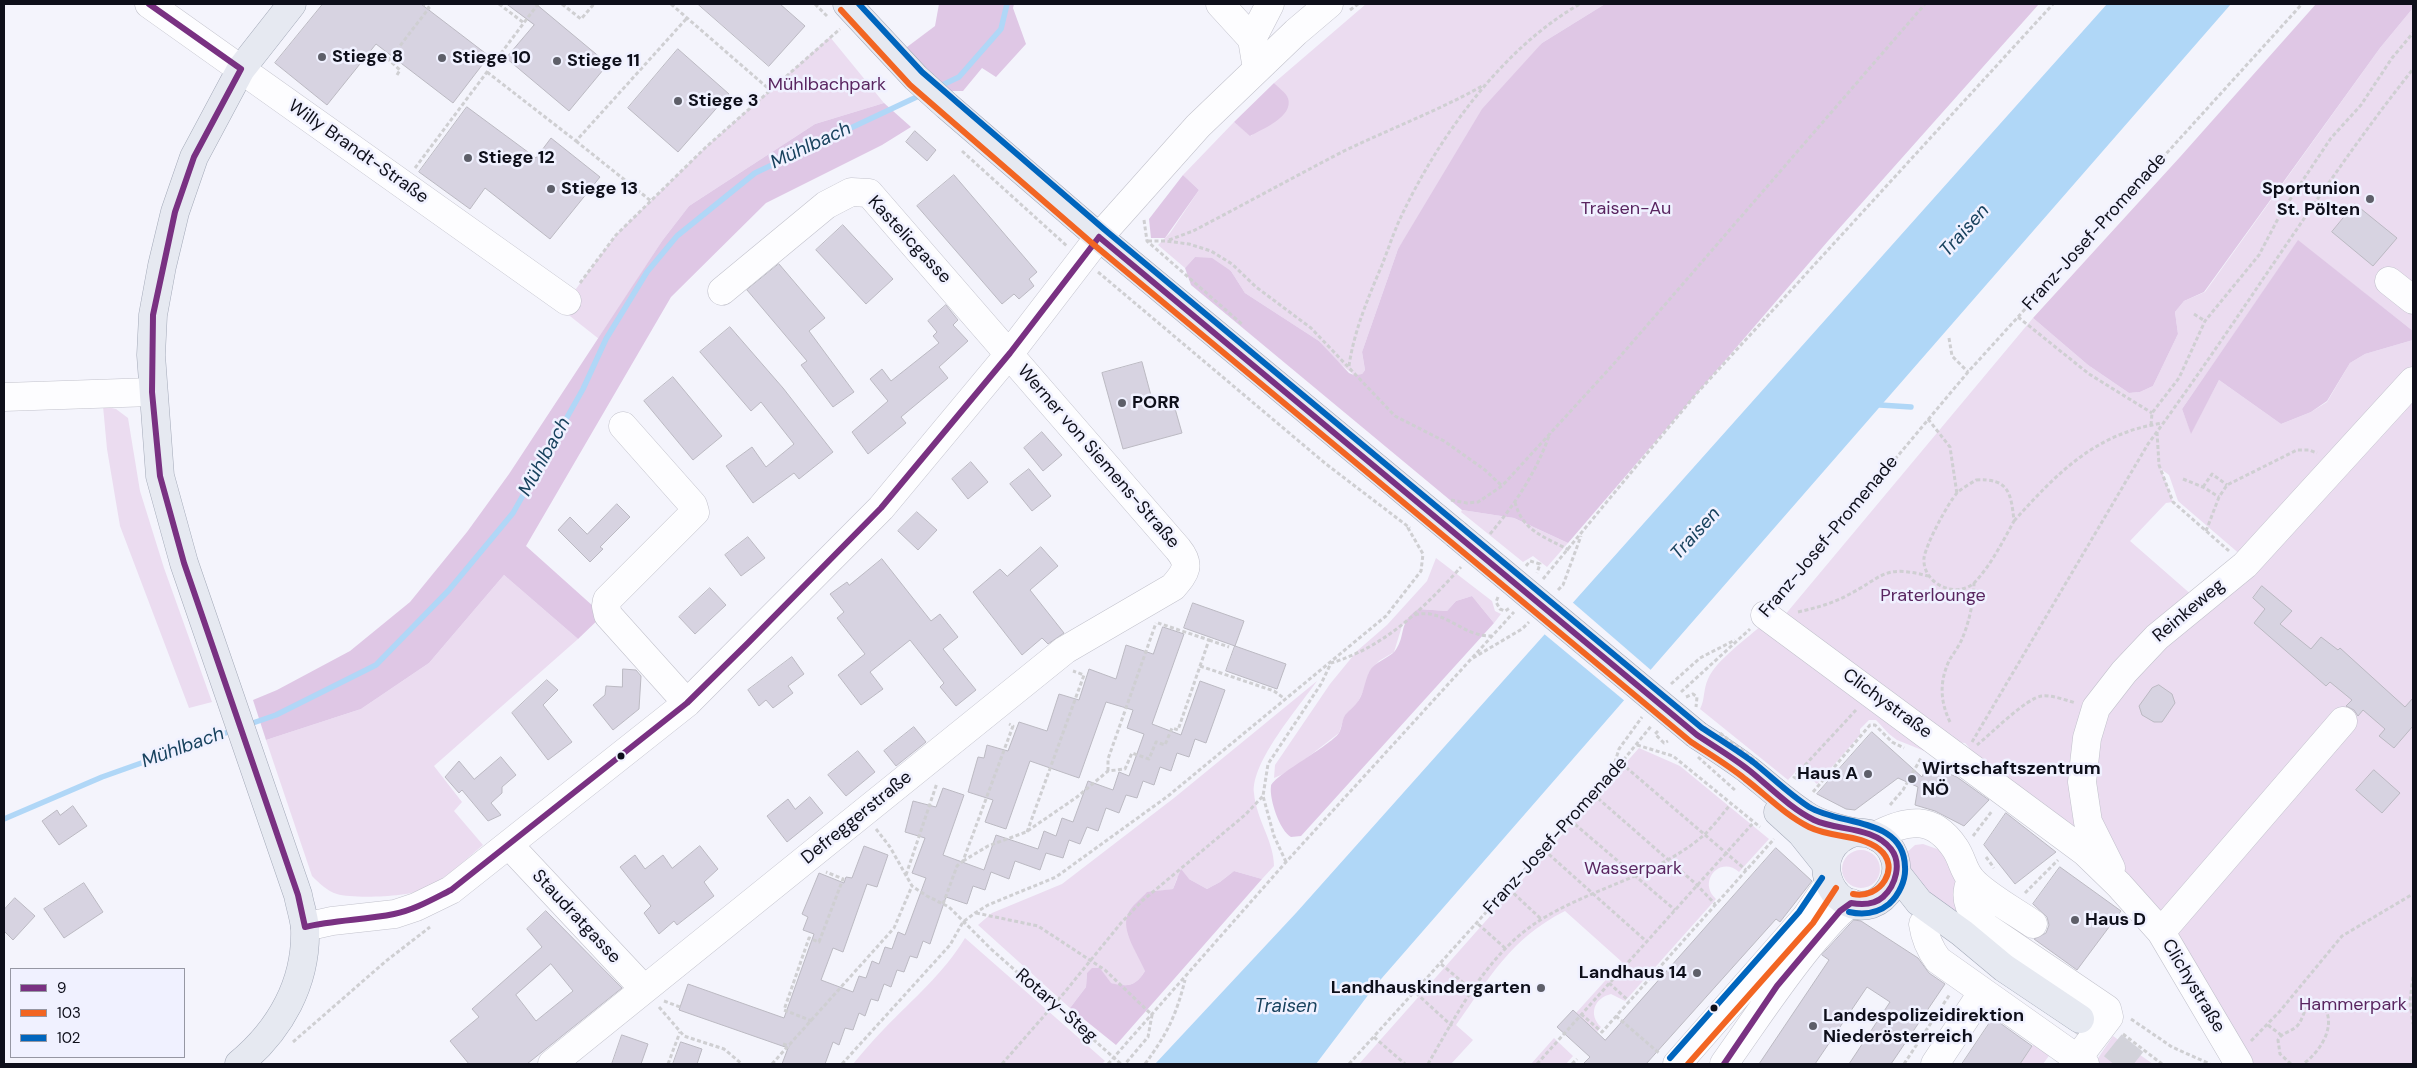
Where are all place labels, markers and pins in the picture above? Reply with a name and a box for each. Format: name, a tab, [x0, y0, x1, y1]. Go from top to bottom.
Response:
place label: Stiege 8	[332, 46, 403, 68]
place label: Stiege 10	[452, 47, 531, 69]
place label: Stiege 11	[567, 50, 640, 72]
marker: Stiege 8	[316, 51, 328, 63]
marker: Stiege 10	[436, 52, 448, 64]
marker: Stiege 11	[551, 55, 563, 67]
place label: Stiege 3	[688, 90, 758, 112]
marker: Stiege 3	[672, 95, 684, 107]
place label: Stiege 12	[478, 147, 555, 169]
marker: Stiege 12	[462, 152, 474, 164]
place label: Stiege 13	[561, 178, 638, 200]
place label: Sportunion St. Pölten	[2262, 178, 2360, 220]
marker: Stiege 13	[545, 183, 557, 195]
marker: Sportunion St. Pölten	[2364, 193, 2376, 205]
place label: PORR	[1132, 392, 1180, 414]
marker: PORR	[1116, 397, 1128, 409]
unlabelled marker	[616, 751, 626, 761]
place label: Wirtschaftszentrum NÖ	[1922, 758, 2101, 801]
place label: Haus A	[1797, 763, 1858, 785]
marker: Haus A	[1862, 768, 1874, 780]
marker: Wirtschaftszentrum NÖ	[1906, 773, 1918, 785]
place label: Haus D	[2085, 909, 2146, 931]
marker: Haus D	[2069, 914, 2081, 926]
place label: Landhaus 14	[1579, 962, 1687, 984]
marker: Landhaus 14	[1691, 967, 1703, 979]
place label: Landhauskindergarten	[1331, 977, 1531, 999]
marker: Landhauskindergarten	[1535, 982, 1547, 994]
unlabelled marker	[1709, 1003, 1719, 1013]
place label: Landespolizeidirektion Niederösterreich	[1823, 1005, 2024, 1048]
marker: Landespolizeidirektion Niederösterreich	[1807, 1020, 1819, 1032]

